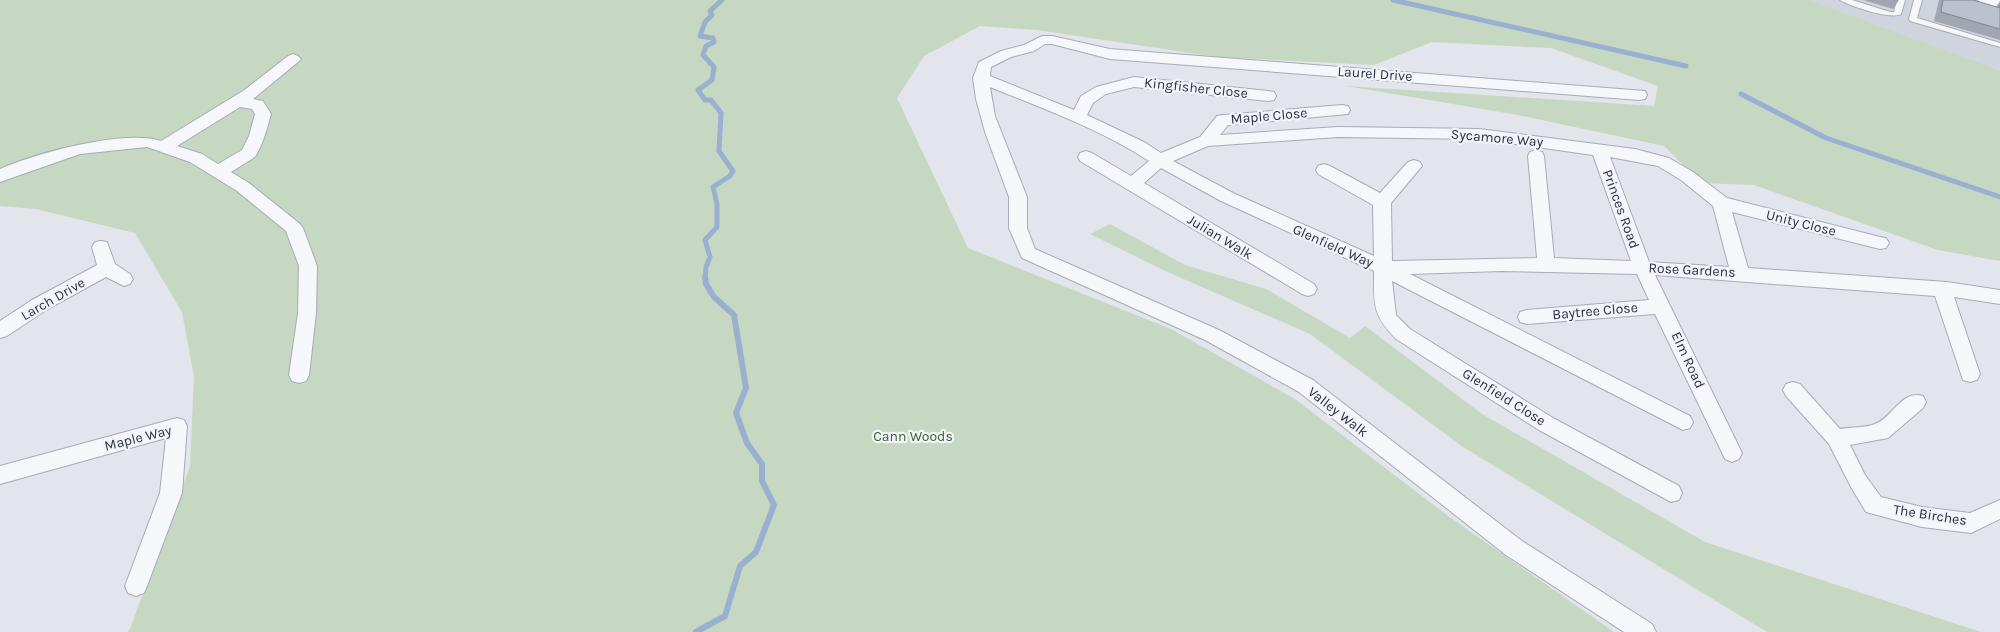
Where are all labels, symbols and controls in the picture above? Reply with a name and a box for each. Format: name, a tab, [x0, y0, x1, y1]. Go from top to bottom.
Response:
street label: Laurel Drive	[1337, 63, 1413, 85]
street label: Kingfisher Close	[1143, 74, 1249, 102]
street label: Maple Close	[1230, 104, 1308, 128]
street label: Sycamore Way	[1450, 126, 1544, 151]
street label: Princes Road	[1599, 167, 1643, 251]
street label: Unity Close	[1764, 206, 1838, 240]
street label: Julian Walk	[1184, 211, 1256, 263]
street label: Glenfield Way	[1290, 221, 1376, 272]
street label: Rose Gardens	[1648, 259, 1736, 281]
street label: Larch Drive	[18, 274, 88, 324]
street label: Baytree Close	[1552, 299, 1638, 323]
street label: Elm Road	[1668, 329, 1708, 391]
street label: Glenfield Close	[1459, 365, 1549, 429]
street label: Valley Walk	[1305, 383, 1372, 441]
street label: Maple Way	[103, 421, 174, 455]
park label: Cann Woods	[873, 428, 953, 445]
street label: The Birches	[1892, 501, 1968, 529]

